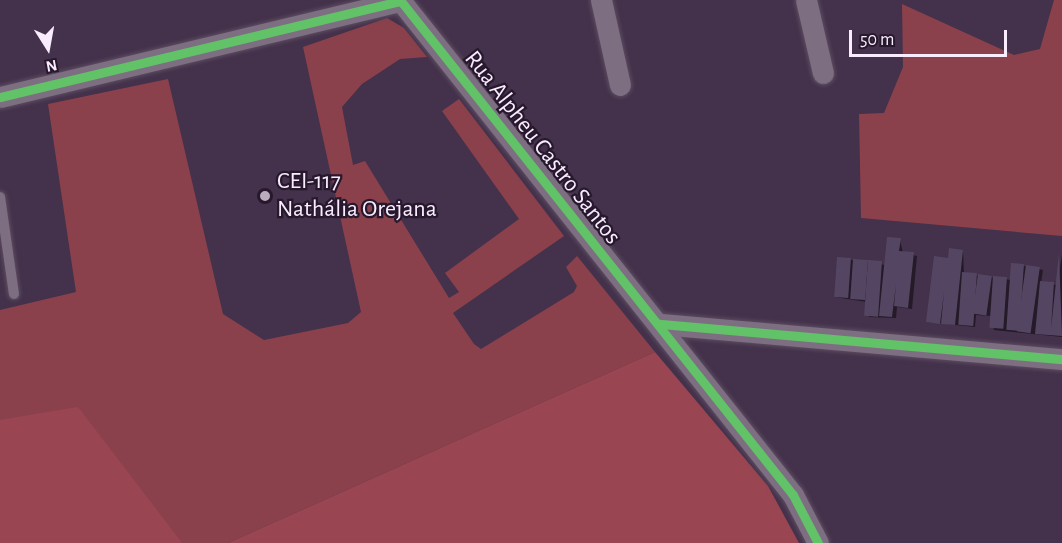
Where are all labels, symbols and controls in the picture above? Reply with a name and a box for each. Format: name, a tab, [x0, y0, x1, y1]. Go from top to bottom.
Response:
north arrow	[18, 18, 78, 78]
scale bar	[852, 18, 1010, 56]
text: 50 m	[860, 31, 894, 49]
street label: Rua Alpheu Castro Santos	[458, 46, 626, 250]
text: N	[44, 57, 58, 75]
place label: CEI-117 Nathália Orejana	[277, 168, 437, 224]
marker: CEI-117 Nathália Orejana	[258, 189, 272, 203]

